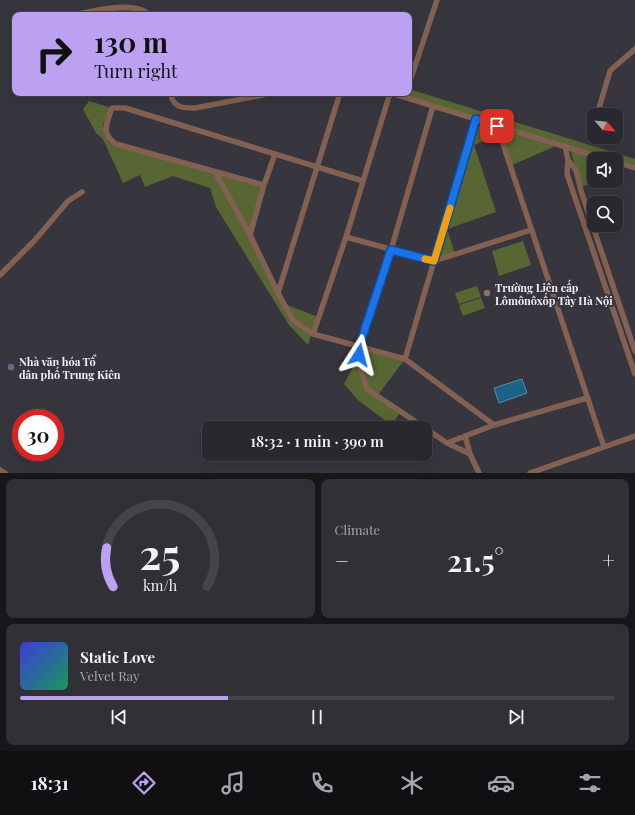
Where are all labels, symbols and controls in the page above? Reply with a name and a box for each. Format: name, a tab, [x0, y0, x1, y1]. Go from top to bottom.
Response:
text: 130 m	[94, 23, 168, 60]
icon: right	[28, 28, 80, 80]
text: Turn right	[94, 59, 177, 83]
north arrow	[587, 108, 623, 144]
map controls	[587, 108, 623, 232]
pin	[480, 109, 514, 143]
icon: arrive	[486, 115, 508, 137]
button: sound	[587, 152, 623, 188]
button: search	[587, 196, 623, 232]
place label: Trường Liên cấp Lômônôxốp Tây Hà Nội	[495, 279, 613, 308]
marker: Trường Liên cấp Lômônôxốp Tây Hà Nội	[482, 288, 492, 298]
position arrow	[338, 334, 380, 376]
place label: Nhà văn hóa Tổ dân phố Trung Kiên	[19, 354, 121, 382]
marker: Nhà văn hóa Tổ dân phố Trung Kiên	[6, 362, 16, 372]
speed limit sign: 30	[12, 409, 64, 461]
text: 18:32 · 1 min · 390 m	[250, 431, 384, 451]
text: Climate	[335, 521, 380, 538]
text: 25	[140, 524, 181, 579]
text: 21.5°	[447, 540, 504, 580]
text: −	[335, 545, 349, 575]
text: +	[602, 545, 615, 575]
text: km/h	[143, 575, 178, 594]
text: Static Love	[80, 647, 155, 667]
text: Velvet Ray	[80, 667, 140, 684]
icon: previous	[108, 706, 130, 728]
icon: pause	[306, 706, 328, 728]
icon: next	[505, 706, 527, 728]
icon: directions	[130, 769, 158, 797]
icon: music	[219, 769, 247, 797]
icon: phone	[308, 769, 336, 797]
icon: climate	[398, 769, 426, 797]
icon: car	[487, 769, 515, 797]
icon: filters	[576, 769, 604, 797]
text: 18:31	[31, 771, 69, 795]

